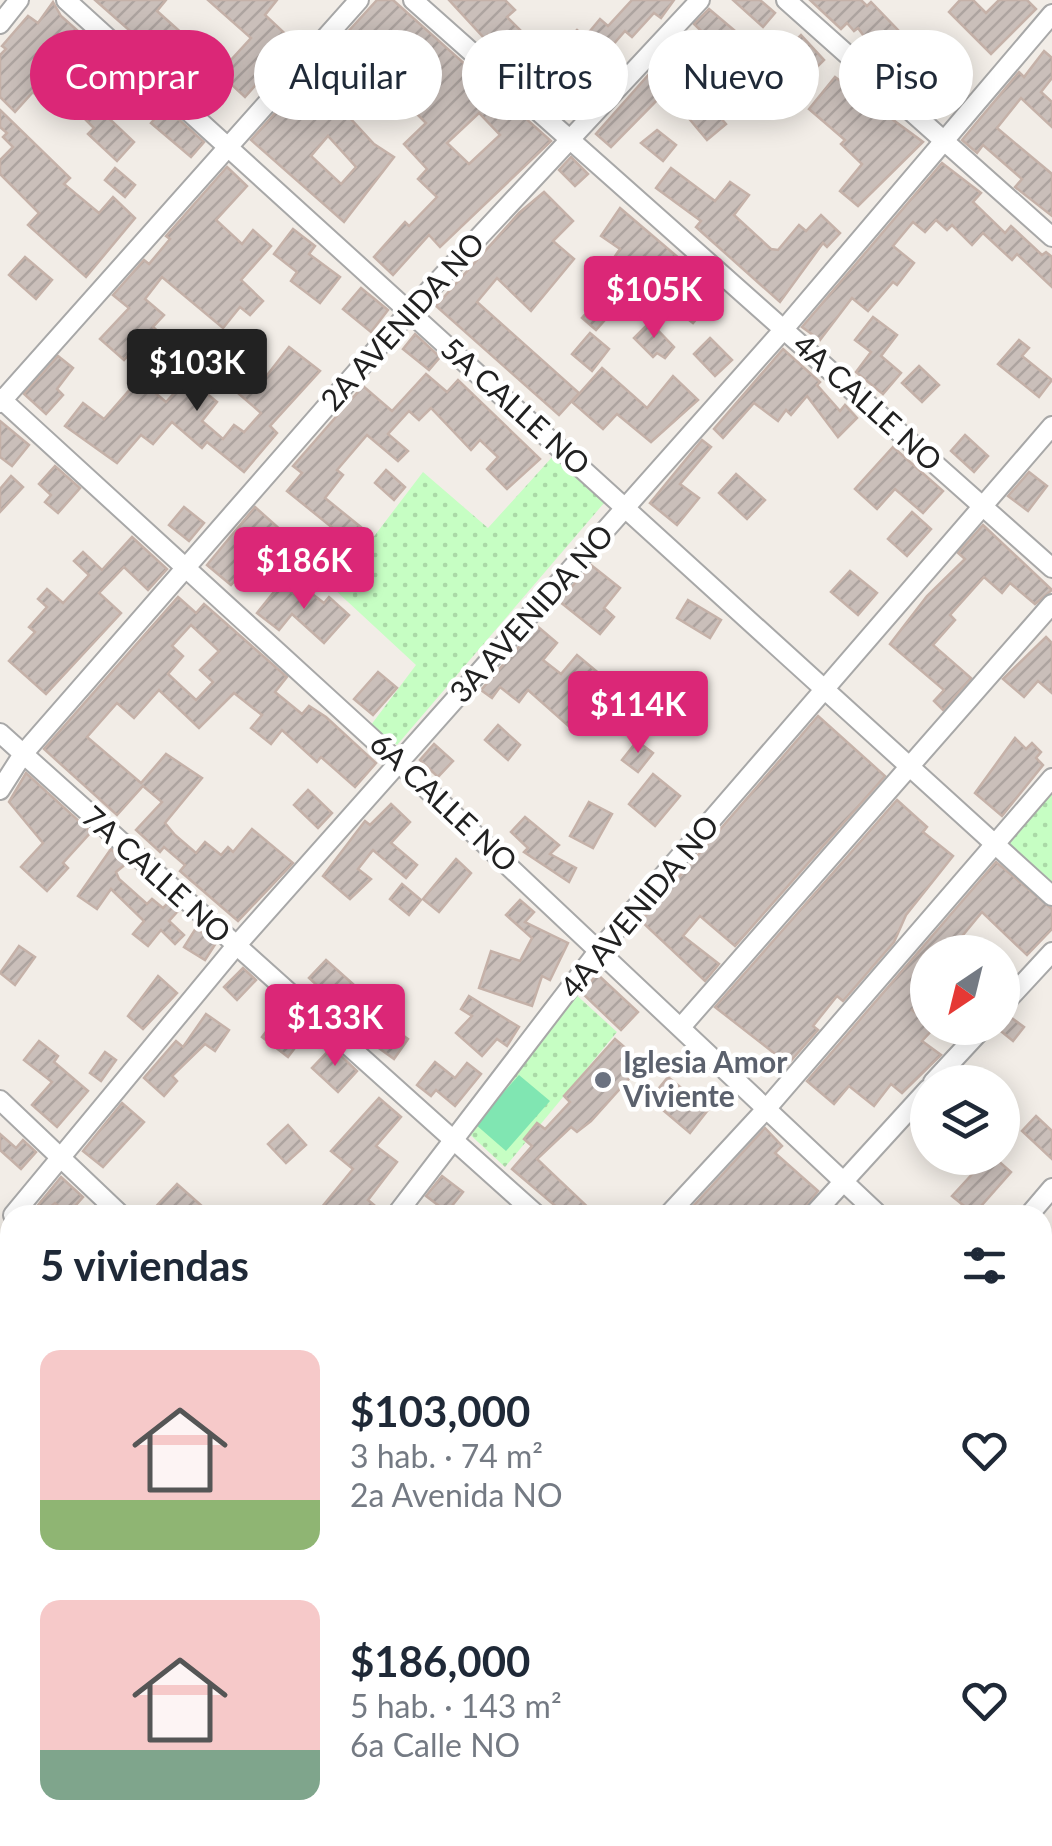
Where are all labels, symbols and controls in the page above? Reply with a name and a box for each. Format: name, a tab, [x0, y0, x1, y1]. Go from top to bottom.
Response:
chip: Comprar	[30, 30, 234, 120]
chip: Alquilar	[254, 30, 442, 120]
chip: Filtros	[462, 30, 628, 120]
chip: Nuevo	[648, 30, 819, 120]
chip: Piso	[839, 30, 973, 120]
street label: 2A AVENIDA NO	[312, 224, 491, 417]
pin: $105K	[584, 256, 724, 341]
text: $105K	[606, 269, 702, 308]
street label: 4A CALLE NO	[787, 325, 950, 478]
pin: $103K	[127, 329, 267, 414]
street label: 5A CALLE NO	[435, 329, 598, 482]
text: $103K	[149, 342, 245, 381]
street label: 3A AVENIDA NO	[441, 516, 620, 709]
pin: $186K	[234, 527, 374, 612]
text: $186K	[256, 540, 352, 579]
pin: $114K	[568, 671, 708, 756]
text: $114K	[590, 684, 686, 723]
street label: 6A CALLE NO	[364, 724, 525, 879]
street label: 7A CALLE NO	[76, 797, 239, 950]
street label: 4A AVENIDA NO	[552, 807, 725, 1004]
north arrow	[910, 935, 1020, 1045]
map controls	[910, 935, 1020, 1175]
pin: $133K	[265, 984, 405, 1069]
text: $133K	[287, 997, 383, 1036]
place label: Iglesia Amor Viviente	[622, 1043, 788, 1113]
button: layers	[910, 1065, 1020, 1175]
marker: Iglesia Amor Viviente	[592, 1069, 614, 1091]
icon: filters	[957, 1238, 1012, 1293]
text: 5 viviendas	[40, 1240, 249, 1290]
text: $103,000	[350, 1386, 530, 1436]
icon: home	[120, 1390, 240, 1510]
icon: heart	[957, 1423, 1012, 1478]
text: 3 hab. · 74 m²	[350, 1436, 543, 1475]
text: 2a Avenida NO	[350, 1475, 563, 1514]
text: $186,000	[350, 1636, 530, 1686]
icon: home	[120, 1640, 240, 1760]
icon: heart	[957, 1673, 1012, 1728]
text: 5 hab. · 143 m²	[350, 1686, 562, 1725]
text: 6a Calle NO	[350, 1725, 520, 1764]

